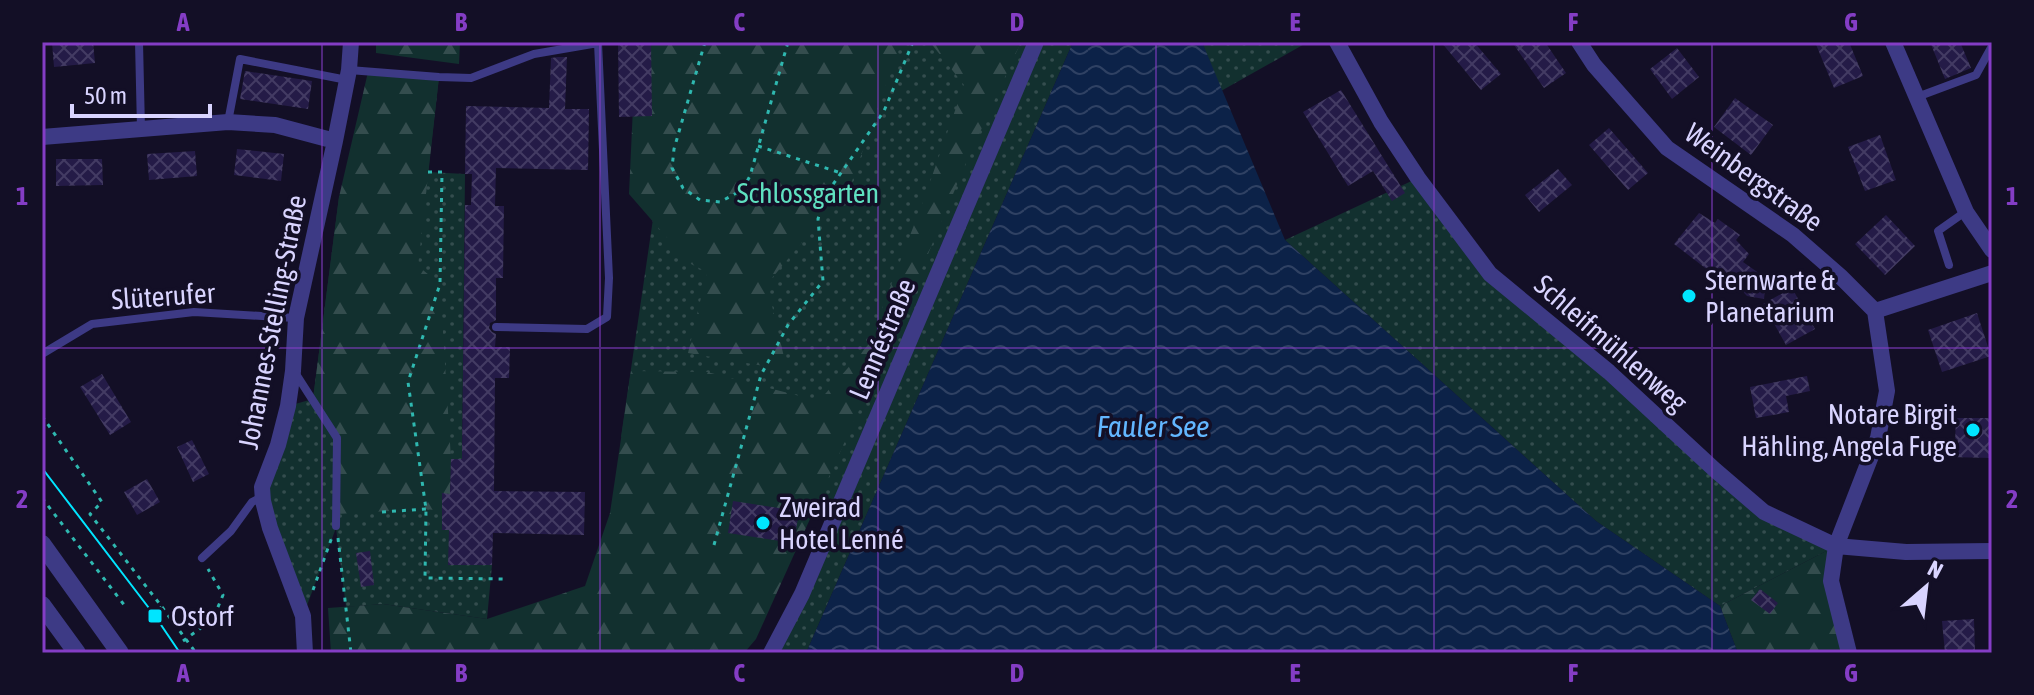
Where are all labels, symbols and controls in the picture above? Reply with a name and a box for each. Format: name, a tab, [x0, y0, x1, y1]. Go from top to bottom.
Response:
text: A	[176, 7, 190, 37]
text: B	[455, 7, 468, 37]
text: C	[733, 7, 745, 37]
text: D	[1010, 7, 1024, 37]
text: E	[1289, 7, 1301, 37]
text: F	[1568, 7, 1579, 37]
text: G	[1844, 7, 1858, 37]
scale bar	[72, 68, 210, 118]
text: 50 m	[84, 82, 127, 109]
street label: Weinbergstraße	[1679, 116, 1829, 238]
park label: Schlossgarten	[737, 177, 879, 209]
text: 1	[16, 181, 28, 211]
text: 1	[2006, 181, 2018, 211]
street label: Johannes-Stelling-Straße	[232, 192, 312, 452]
place label: Sternwarte & Planetarium	[1705, 264, 1836, 328]
street label: Schleifmühlenweg	[1528, 268, 1694, 418]
street label: Lennéstraße	[842, 274, 922, 404]
street label: Slüterufer	[110, 276, 217, 316]
marker: Sternwarte & Planetarium	[1680, 287, 1698, 305]
place label: Notare Birgit Hähling, Angela Fuge	[1741, 398, 1957, 462]
water label: Fauler See	[1096, 409, 1210, 443]
marker: Notare Birgit Hähling, Angela Fuge	[1964, 421, 1982, 439]
text: 2	[16, 484, 28, 514]
text: 2	[2006, 484, 2018, 514]
place label: Zweirad Hotel Lenné	[779, 491, 904, 555]
marker: Zweirad Hotel Lenné	[754, 514, 772, 532]
north arrow	[1886, 547, 1966, 627]
text: N	[1924, 555, 1947, 584]
place label: Ostorf	[171, 600, 234, 632]
marker: Ostorf	[146, 607, 164, 625]
text: A	[176, 658, 190, 688]
text: B	[455, 658, 468, 688]
text: C	[733, 658, 745, 688]
text: D	[1010, 658, 1024, 688]
text: E	[1289, 658, 1301, 688]
text: F	[1568, 658, 1579, 688]
text: G	[1844, 658, 1858, 688]

